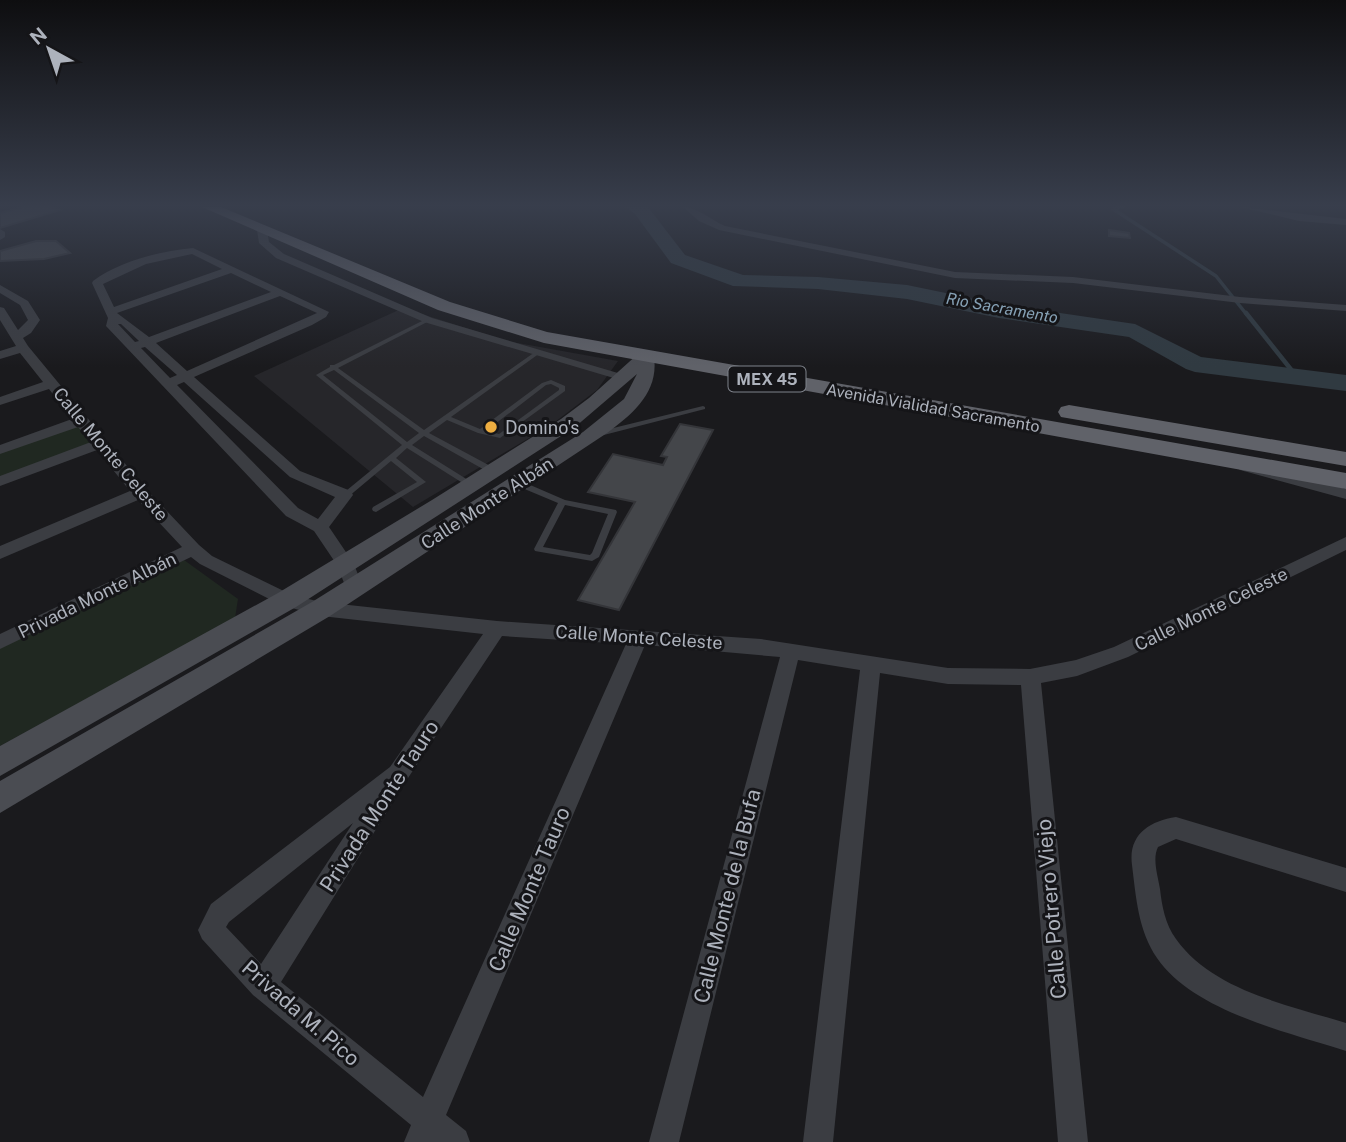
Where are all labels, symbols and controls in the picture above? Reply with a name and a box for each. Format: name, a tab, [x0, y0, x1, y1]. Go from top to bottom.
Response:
north arrow	[14, 14, 84, 84]
text: N	[25, 23, 51, 49]
water label: Rio Sacramento	[945, 289, 1060, 327]
road number: MEX 45	[728, 366, 806, 392]
street label: Avenida Vialidad Sacramento	[825, 380, 1041, 436]
street label: Calle Monte Celeste	[49, 383, 173, 525]
place label: Domino's	[505, 417, 579, 438]
marker: Domino's	[483, 419, 499, 435]
street label: Calle Monte Albán	[417, 452, 557, 554]
street label: Privada Monte Albán	[15, 548, 179, 642]
street label: Calle Monte Celeste	[1131, 563, 1291, 655]
street label: Calle Monte Celeste	[555, 621, 723, 653]
street label: Privada Monte Tauro	[314, 715, 444, 897]
street label: Calle Monte de la Bufa	[688, 786, 766, 1006]
street label: Calle Monte Tauro	[483, 803, 575, 975]
street label: Calle Potrero Viejo	[1031, 818, 1071, 1000]
street label: Privada M. Pico	[237, 955, 365, 1071]

